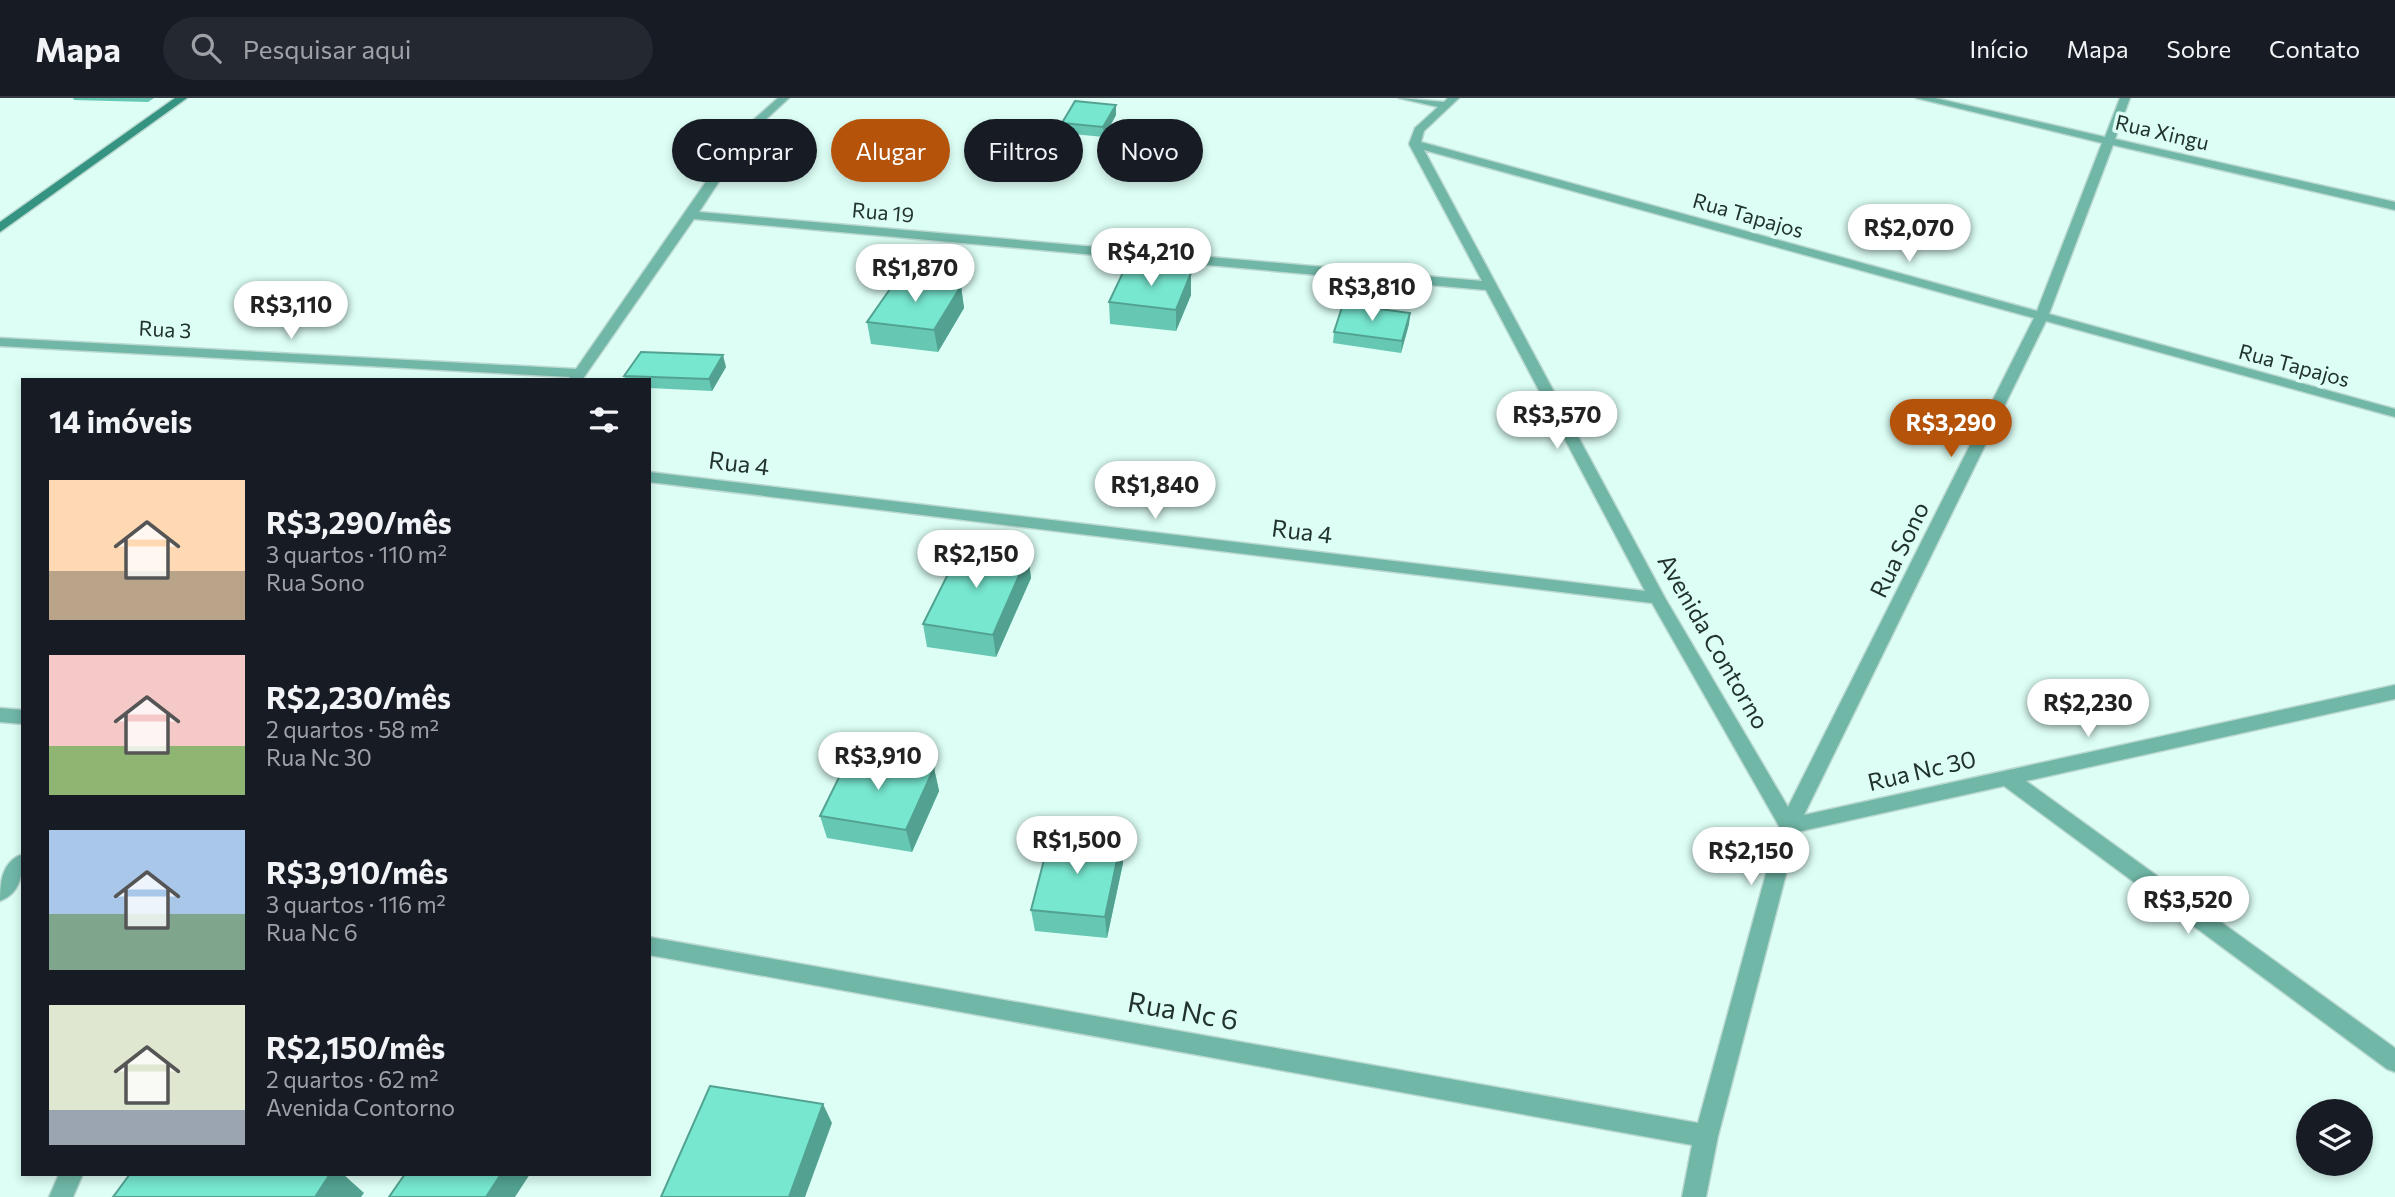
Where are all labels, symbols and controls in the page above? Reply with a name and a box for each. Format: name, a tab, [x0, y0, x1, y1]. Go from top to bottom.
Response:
search box	[163, 17, 653, 80]
text: Mapa	[35, 28, 121, 69]
icon: search	[187, 29, 225, 67]
text: Pesquisar aqui	[243, 33, 411, 64]
text: Início	[1970, 34, 2029, 63]
text: Mapa	[2067, 34, 2129, 63]
text: Sobre	[2167, 34, 2231, 63]
text: Contato	[2269, 34, 2360, 63]
street label: Rua Xingu	[2113, 109, 2212, 154]
chip: Comprar	[672, 119, 817, 182]
chip: Alugar	[831, 119, 950, 182]
chip: Filtros	[964, 119, 1083, 182]
chip: Novo	[1097, 119, 1203, 182]
street label: Rua Tapajos	[1690, 187, 1807, 242]
street label: Rua 19	[851, 196, 915, 227]
pin: R$2,070	[1844, 204, 1974, 264]
text: R$2,070	[1864, 213, 1954, 241]
pin: R$4,210	[1086, 228, 1216, 288]
text: R$4,210	[1107, 237, 1195, 265]
pin: R$1,870	[850, 244, 980, 304]
text: R$1,870	[872, 253, 958, 281]
pin: R$3,810	[1307, 264, 1437, 323]
text: R$3,810	[1328, 272, 1416, 300]
pin: R$3,110	[226, 282, 356, 341]
text: R$3,110	[250, 290, 332, 318]
street label: Rua 3	[138, 315, 192, 342]
street label: Rua Tapajos	[2236, 338, 2353, 391]
pin: R$3,570	[1492, 392, 1622, 451]
text: R$3,570	[1512, 400, 1602, 428]
pin: R$3,290	[1886, 400, 2016, 459]
icon: filters	[585, 401, 623, 439]
text: 14 imóveis	[49, 402, 192, 439]
text: R$3,290	[1906, 408, 1996, 436]
street label: Rua 4	[707, 444, 771, 481]
pin: R$1,840	[1090, 462, 1220, 521]
text: R$1,840	[1111, 470, 1199, 498]
street label: Rua Sono	[1863, 497, 1934, 602]
text: R$3,290/mês	[266, 503, 452, 540]
icon: home	[105, 508, 189, 592]
street label: Rua 4	[1270, 512, 1334, 549]
pin: R$2,150	[911, 531, 1041, 590]
text: R$2,150	[933, 539, 1019, 567]
text: 3 quartos · 110 m²	[266, 540, 447, 568]
street label: Avenida Contorno	[1652, 549, 1776, 734]
text: Rua Sono	[266, 568, 365, 596]
text: R$2,230/mês	[266, 678, 451, 715]
pin: R$2,230	[2023, 680, 2153, 739]
icon: home	[105, 683, 189, 767]
text: R$2,230	[2043, 688, 2133, 716]
text: 2 quartos · 58 m²	[266, 715, 439, 743]
pin: R$3,910	[813, 732, 943, 792]
text: R$3,910	[834, 741, 922, 769]
text: Rua Nc 30	[266, 743, 372, 771]
street label: Rua Nc 30	[1865, 743, 1979, 796]
pin: R$1,500	[1012, 816, 1142, 876]
text: R$1,500	[1032, 825, 1122, 853]
pin: R$2,150	[1686, 828, 1816, 887]
text: R$2,150	[1708, 836, 1794, 864]
text: R$3,910/mês	[266, 853, 448, 890]
icon: home	[105, 858, 189, 942]
pin: R$3,520	[2123, 876, 2253, 936]
text: R$3,520	[2143, 885, 2233, 913]
text: 3 quartos · 116 m²	[266, 890, 446, 918]
text: Rua Nc 6	[266, 918, 358, 946]
street label: Rua Nc 6	[1125, 984, 1241, 1036]
text: R$2,150/mês	[266, 1028, 445, 1065]
icon: home	[105, 1033, 189, 1117]
text: 2 quartos · 62 m²	[266, 1065, 439, 1093]
text: Avenida Contorno	[266, 1093, 455, 1121]
map controls	[2296, 1099, 2373, 1176]
button: layers	[2296, 1099, 2373, 1176]

